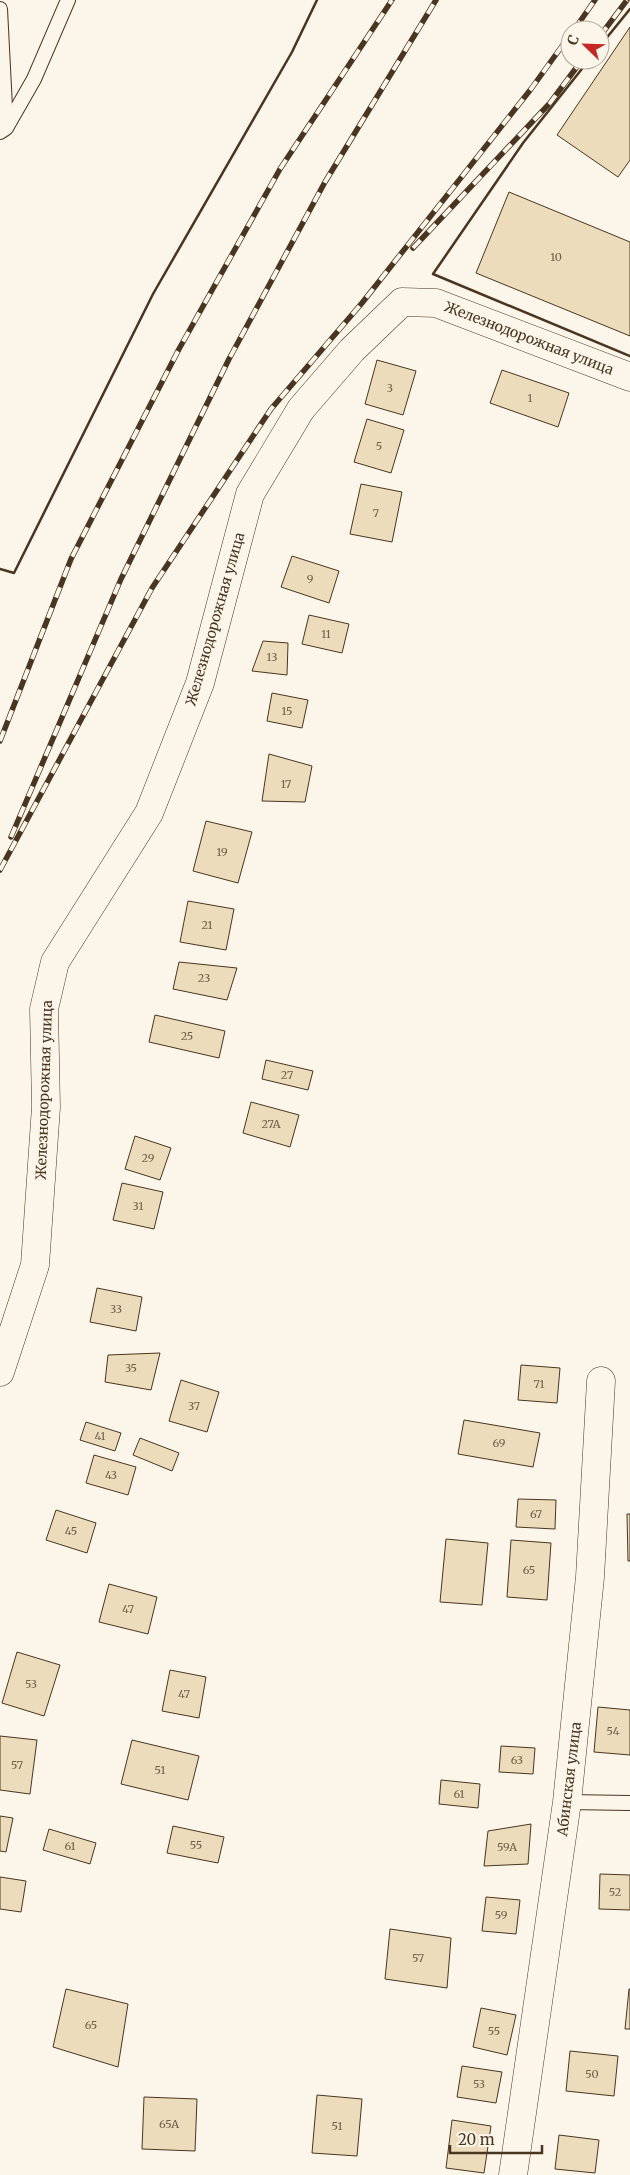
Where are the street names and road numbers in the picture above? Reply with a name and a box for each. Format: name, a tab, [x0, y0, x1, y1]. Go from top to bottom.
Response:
street label: Железнодорожная улица	[442, 297, 617, 379]
street label: Железнодорожная улица	[182, 530, 249, 708]
street label: Железнодорожная улица	[32, 999, 56, 1180]
street label: Абинская улица	[553, 1720, 585, 1838]

